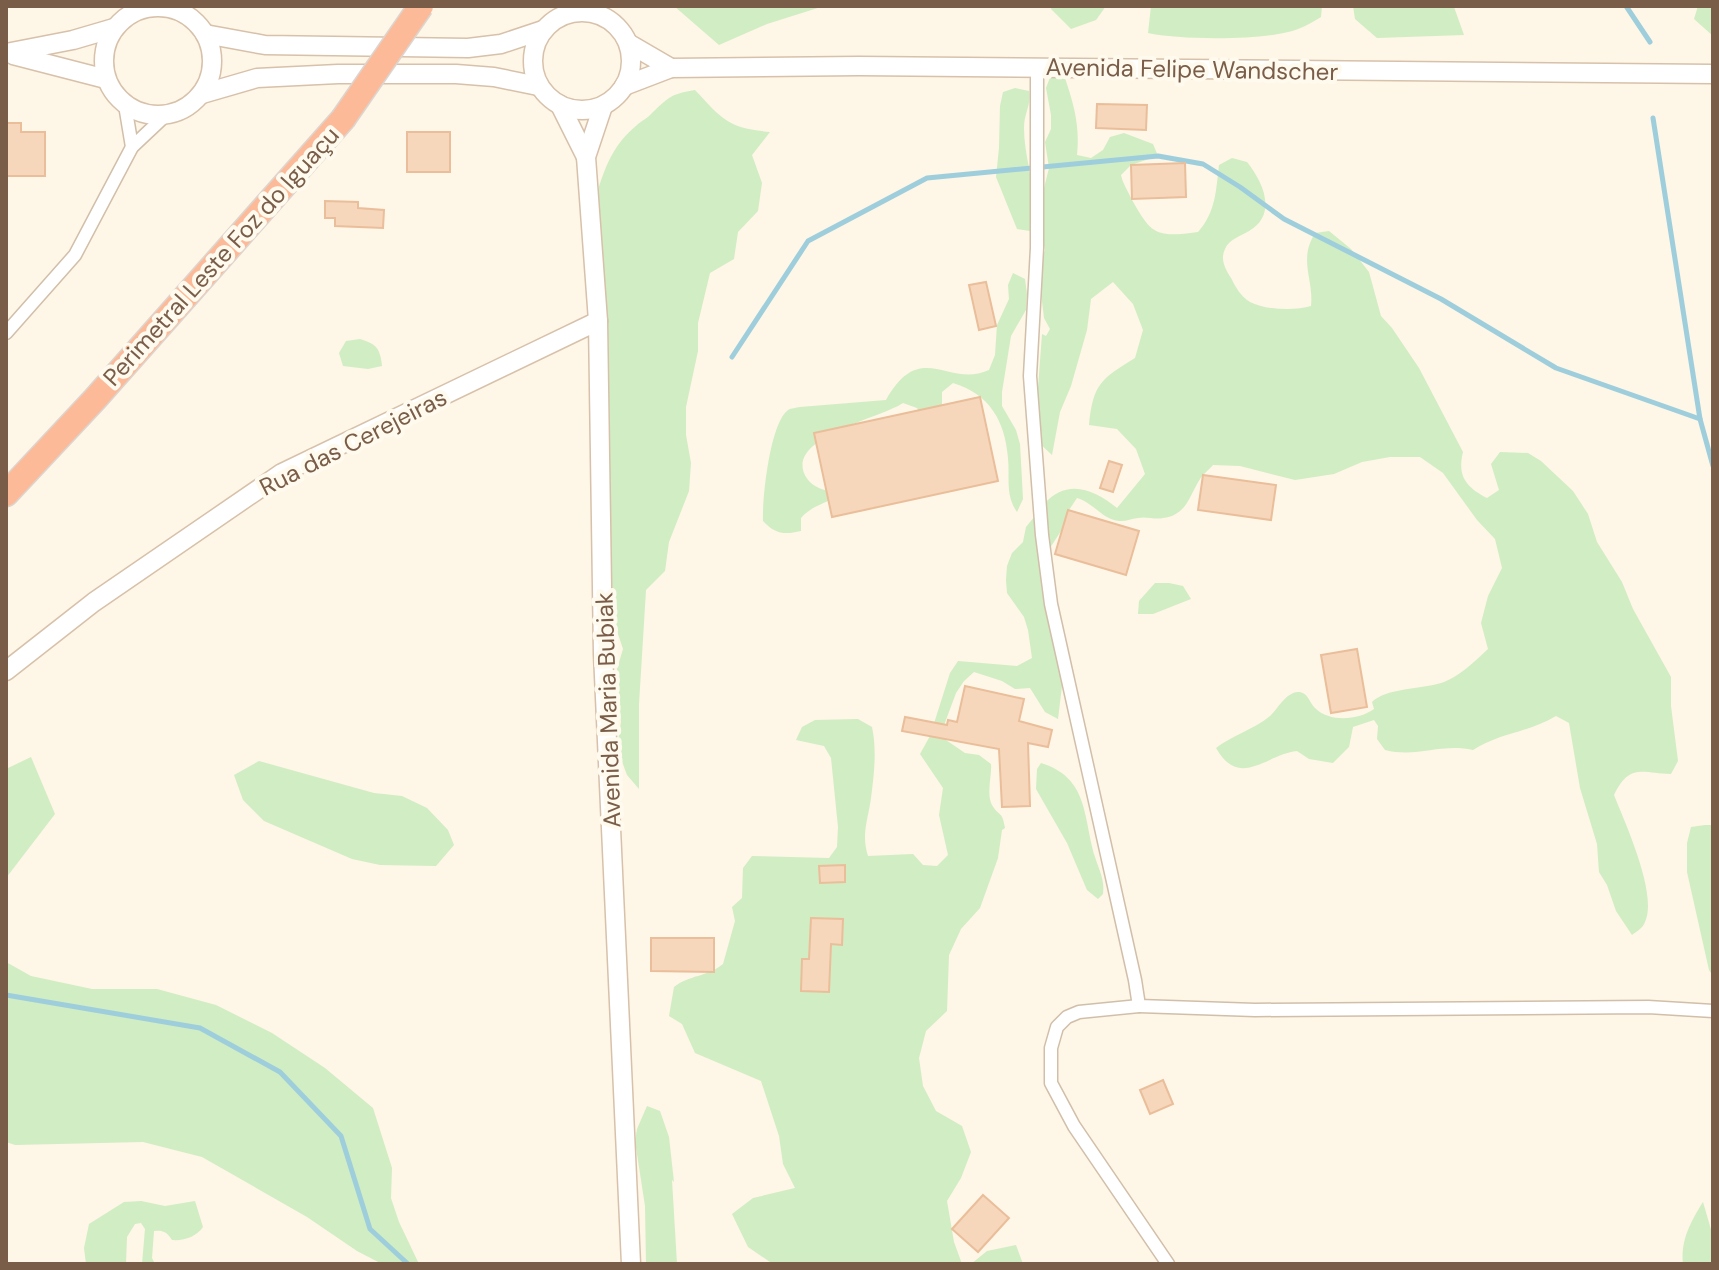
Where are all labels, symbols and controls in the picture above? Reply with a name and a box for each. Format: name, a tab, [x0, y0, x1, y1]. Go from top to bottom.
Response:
street label: Avenida Felipe Wandscher	[1045, 51, 1339, 87]
street label: Perimetral Leste Foz do Iguaçu	[96, 120, 346, 392]
street label: Rua das Cerejeiras	[254, 381, 452, 503]
street label: Avenida Maria Bubiak	[588, 592, 628, 828]

